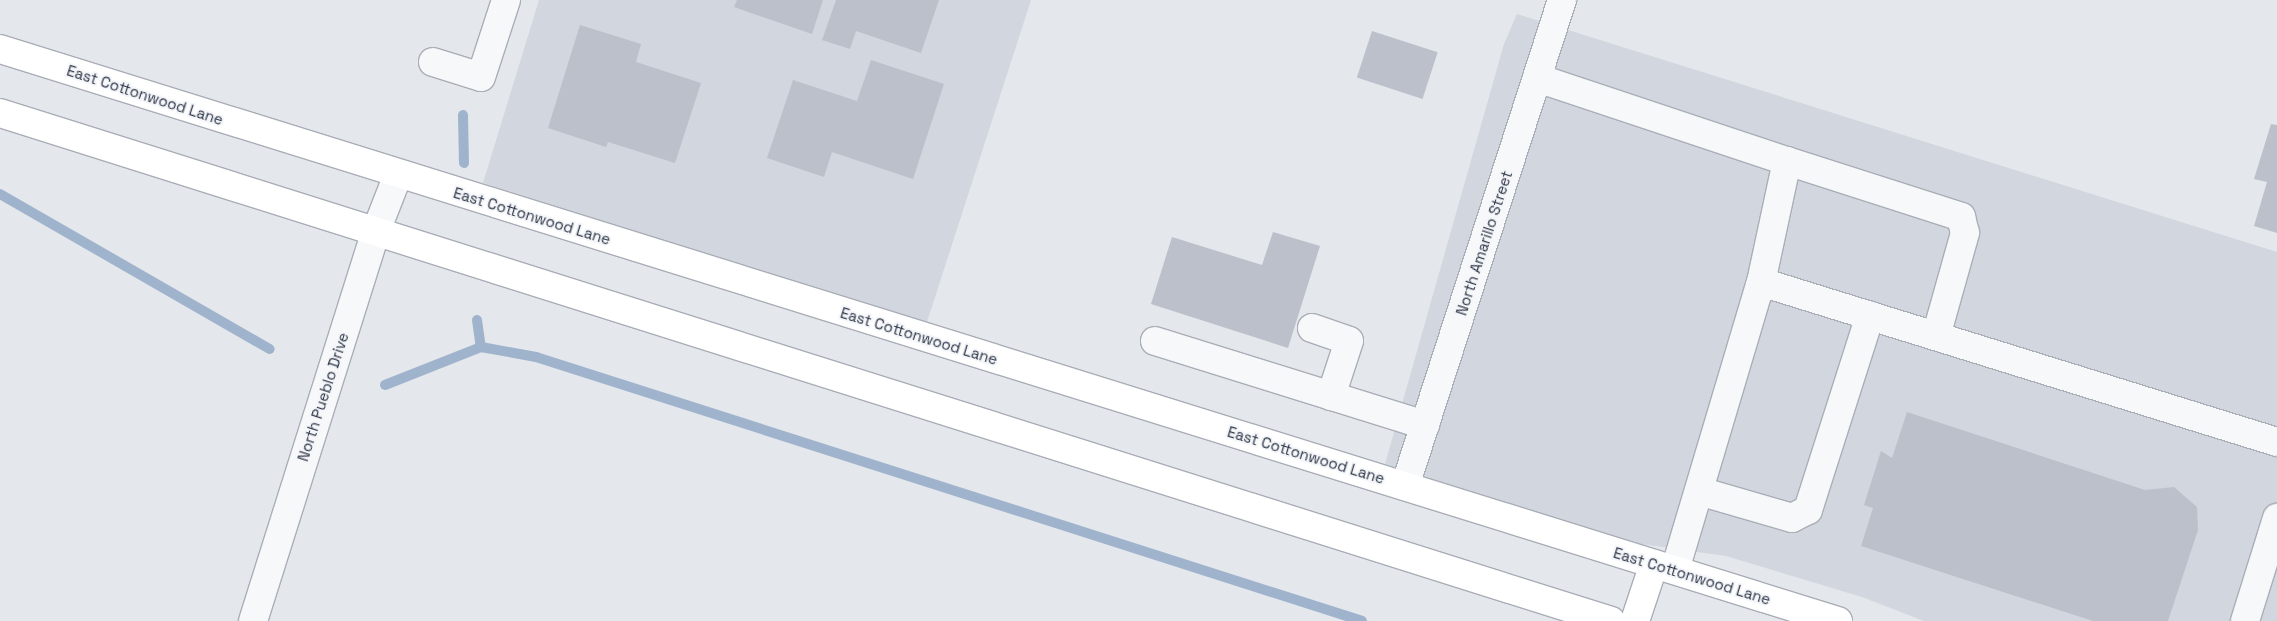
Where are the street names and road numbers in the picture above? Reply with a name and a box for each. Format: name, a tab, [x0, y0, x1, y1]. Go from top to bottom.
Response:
street label: East Cottonwood Lane	[65, 61, 225, 129]
street label: North Amarillo Street	[1452, 168, 1516, 318]
street label: East Cottonwood Lane	[451, 184, 613, 248]
street label: East Cottonwood Lane	[838, 304, 1000, 368]
street label: North Pueblo Drive	[294, 330, 352, 464]
street label: East Cottonwood Lane	[1225, 423, 1387, 487]
street label: East Cottonwood Lane	[1611, 544, 1773, 608]

